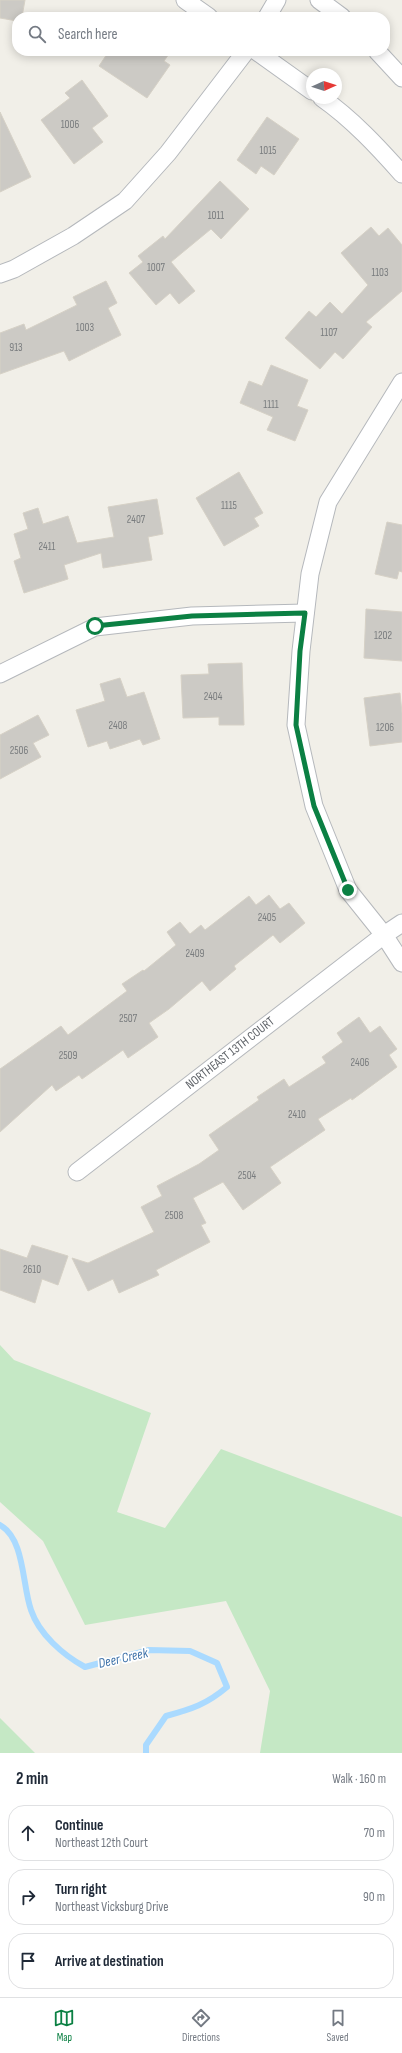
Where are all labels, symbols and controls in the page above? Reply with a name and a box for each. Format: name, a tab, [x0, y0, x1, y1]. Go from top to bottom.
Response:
search box	[12, 12, 390, 56]
icon: search	[26, 23, 48, 45]
text: Search here	[58, 25, 118, 44]
north arrow	[306, 68, 342, 104]
house number: 1006	[61, 118, 79, 131]
house number: 1015	[259, 144, 277, 157]
house number: 1011	[208, 209, 224, 222]
house number: 1007	[147, 261, 166, 274]
house number: 1103	[371, 266, 389, 279]
house number: 1003	[76, 321, 95, 334]
house number: 1107	[321, 326, 338, 339]
house number: 913	[9, 341, 23, 354]
house number: 1111	[263, 398, 279, 411]
house number: 1115	[221, 499, 237, 512]
house number: 2407	[127, 513, 146, 526]
house number: 2411	[39, 540, 56, 553]
route start	[86, 617, 104, 635]
house number: 1202	[374, 629, 392, 642]
house number: 2404	[204, 690, 223, 703]
house number: 2408	[109, 719, 128, 732]
house number: 1206	[376, 721, 394, 734]
house number: 2506	[10, 744, 29, 757]
route end	[339, 881, 357, 899]
house number: 2405	[258, 911, 276, 924]
house number: 2409	[186, 947, 205, 960]
house number: 2507	[119, 1012, 138, 1025]
street label: NORTHEAST 13TH COURT	[182, 1013, 278, 1093]
house number: 2509	[59, 1049, 77, 1062]
house number: 2406	[351, 1056, 370, 1069]
house number: 2410	[288, 1108, 306, 1121]
house number: 2504	[238, 1169, 257, 1182]
house number: 2508	[165, 1209, 184, 1222]
house number: 2610	[23, 1263, 41, 1276]
water label: Deer Creek	[97, 1644, 150, 1672]
text: 2 min	[16, 1769, 48, 1789]
text: Walk · 160 m	[332, 1771, 386, 1787]
text: Continue	[55, 1816, 104, 1835]
icon: ahead	[17, 1822, 39, 1844]
text: 70 m	[364, 1825, 385, 1841]
text: Northeast 12th Court	[55, 1835, 148, 1851]
text: Turn right	[55, 1880, 107, 1899]
icon: right	[17, 1886, 39, 1908]
text: 90 m	[363, 1889, 385, 1905]
text: Northeast Vicksburg Drive	[55, 1899, 168, 1915]
icon: arrive	[17, 1950, 39, 1972]
text: Arrive at destination	[55, 1952, 164, 1971]
tab: Map	[53, 2007, 75, 2044]
tab: Directions	[182, 2007, 220, 2044]
tab: Saved	[327, 2007, 349, 2044]

